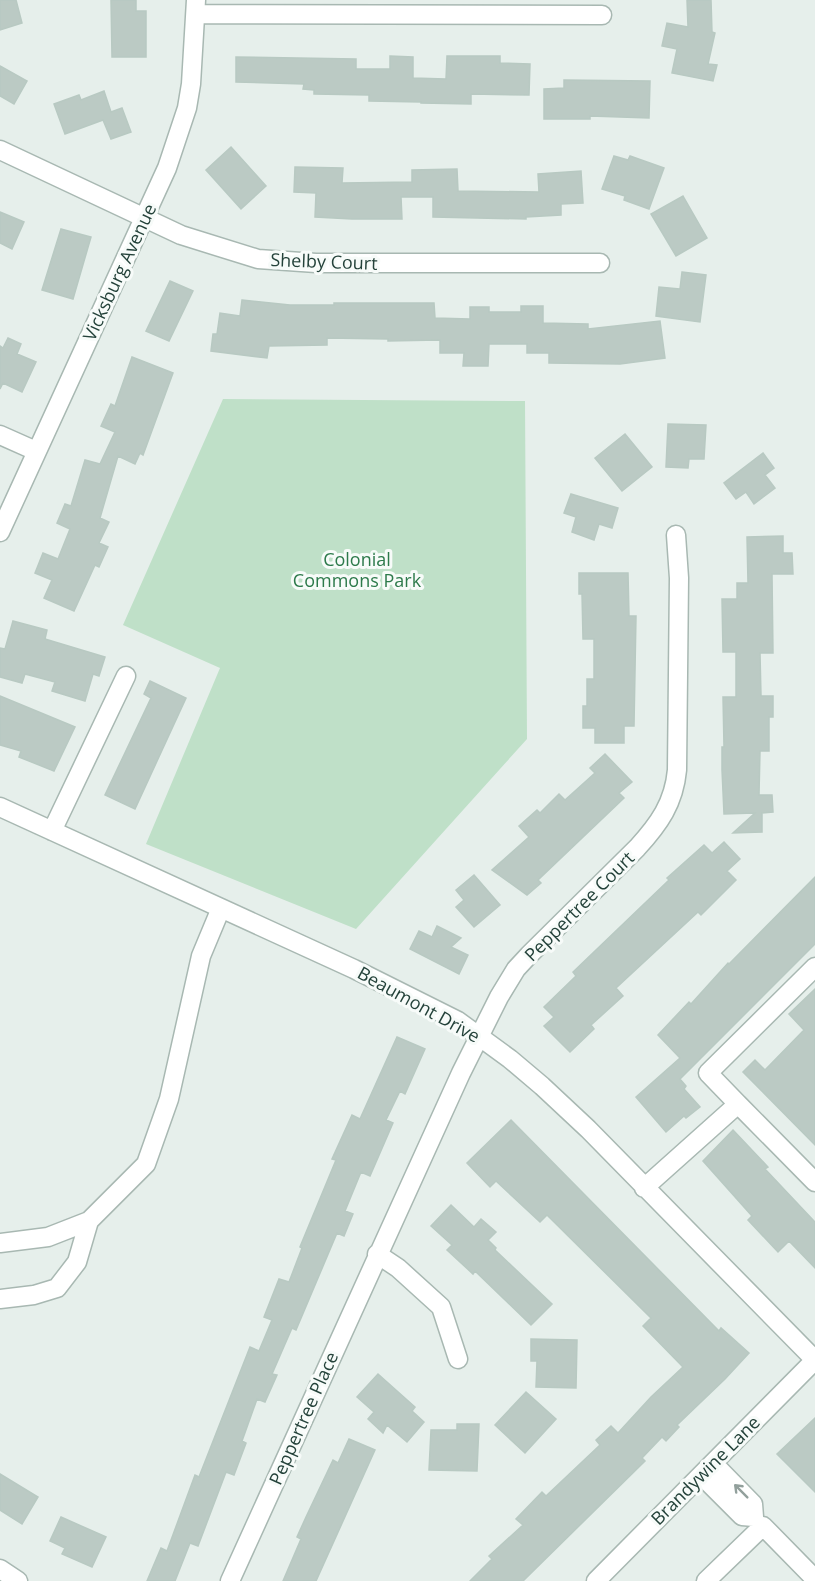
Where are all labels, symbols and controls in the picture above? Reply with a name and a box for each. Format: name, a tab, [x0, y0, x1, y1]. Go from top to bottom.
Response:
street label: Vicksburg Avenue	[77, 200, 161, 344]
street label: Shelby Court	[270, 247, 378, 275]
park label: Colonial Commons Park	[293, 547, 422, 592]
street label: Peppertree Court	[519, 846, 639, 966]
street label: Beaumont Drive	[354, 960, 484, 1048]
street label: Peppertree Place	[263, 1348, 343, 1488]
street label: Brandywine Lane	[645, 1410, 765, 1530]
one-way arrow	[734, 1484, 748, 1499]

